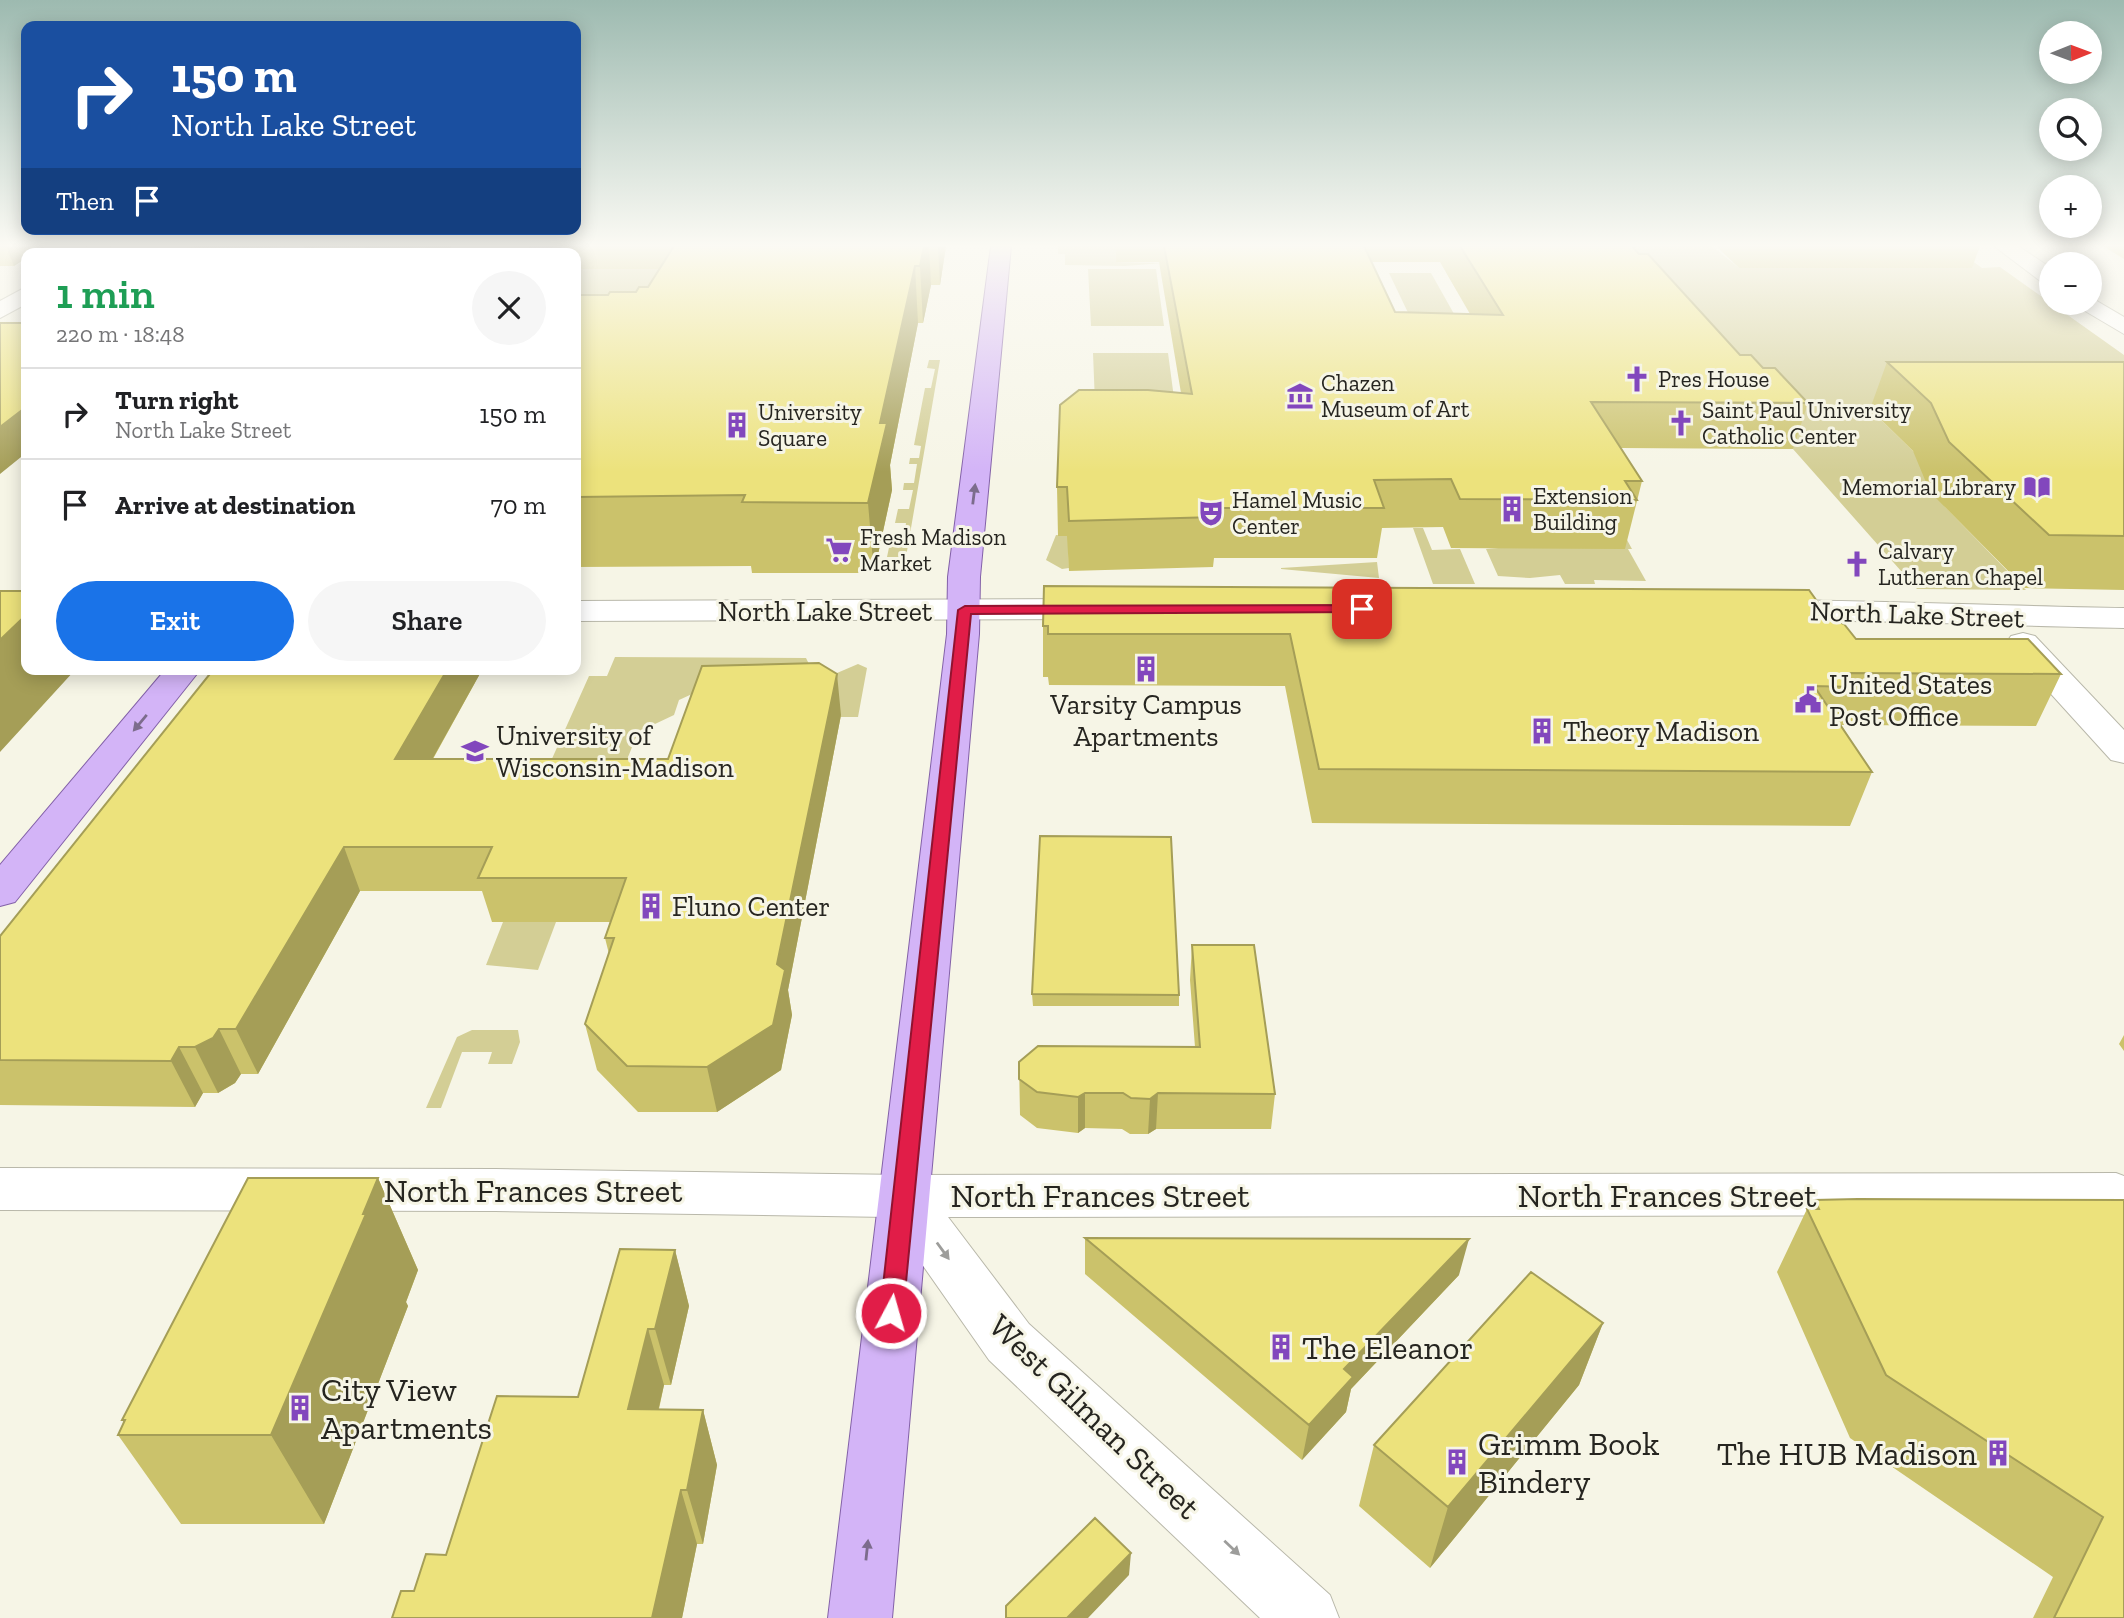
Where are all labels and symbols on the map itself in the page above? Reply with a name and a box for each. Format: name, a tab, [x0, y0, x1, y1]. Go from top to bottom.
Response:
north arrow	[2039, 21, 2102, 84]
church icon: Pres House	[1622, 364, 1652, 394]
place label: Pres House	[1658, 365, 1769, 393]
place label: Chazen Museum of Art	[1321, 369, 1470, 423]
museum icon: Chazen Museum of Art	[1285, 381, 1315, 411]
place label: Saint Paul University Catholic Center	[1702, 396, 1911, 450]
place label: University Square	[758, 398, 862, 452]
church icon: Saint Paul University Catholic Center	[1666, 408, 1696, 438]
building icon: University Square	[722, 410, 752, 440]
library icon: Memorial Library	[2022, 472, 2052, 502]
place label: Memorial Library	[1842, 473, 2016, 501]
one-way arrow	[969, 482, 980, 504]
place label: Extension Building	[1533, 482, 1632, 536]
place label: Hamel Music Center	[1232, 486, 1362, 540]
building icon: Extension Building	[1497, 494, 1527, 524]
theatre icon: Hamel Music Center	[1196, 498, 1226, 528]
place label: Fresh Madison Market	[860, 523, 1007, 577]
supermarket icon: Fresh Madison Market	[824, 535, 854, 565]
place label: Calvary Lutheran Chapel	[1878, 537, 2043, 591]
church icon: Calvary Lutheran Chapel	[1842, 549, 1872, 579]
pin	[1332, 579, 1392, 639]
street label: North Lake Street	[1809, 594, 2025, 635]
street label: North Lake Street	[718, 595, 933, 628]
building icon: Varsity Campus Apartments	[1131, 654, 1161, 684]
place label: United States Post Office	[1829, 668, 1992, 733]
public building icon: United States Post Office	[1793, 685, 1823, 715]
place label: Varsity Campus Apartments	[1049, 688, 1242, 753]
one-way arrow	[133, 714, 148, 731]
place label: Theory Madison	[1563, 715, 1759, 748]
building icon: Theory Madison	[1527, 716, 1557, 746]
place label: University of Wisconsin-Madison	[496, 719, 734, 784]
school or university icon: University of Wisconsin-Madison	[460, 736, 490, 766]
place label: Fluno Center	[672, 890, 830, 923]
building icon: Fluno Center	[636, 891, 666, 921]
street label: North Frances Street	[383, 1171, 683, 1210]
street label: North Frances Street	[950, 1176, 1250, 1215]
street label: North Frances Street	[1517, 1176, 1817, 1215]
one-way arrow	[936, 1242, 950, 1260]
position arrow	[854, 1276, 928, 1350]
street label: West Gilman Street	[981, 1306, 1209, 1527]
place label: The Eleanor	[1302, 1328, 1473, 1367]
building icon: The Eleanor	[1266, 1332, 1296, 1362]
place label: City View Apartments	[321, 1370, 492, 1447]
building icon: City View Apartments	[285, 1393, 315, 1423]
place label: Grimm Book Bindery	[1478, 1424, 1659, 1501]
place label: The HUB Madison	[1717, 1434, 1977, 1473]
building icon: The HUB Madison	[1983, 1438, 2013, 1468]
building icon: Grimm Book Bindery	[1442, 1447, 1472, 1477]
one-way arrow	[862, 1539, 873, 1561]
one-way arrow	[1223, 1540, 1241, 1556]

